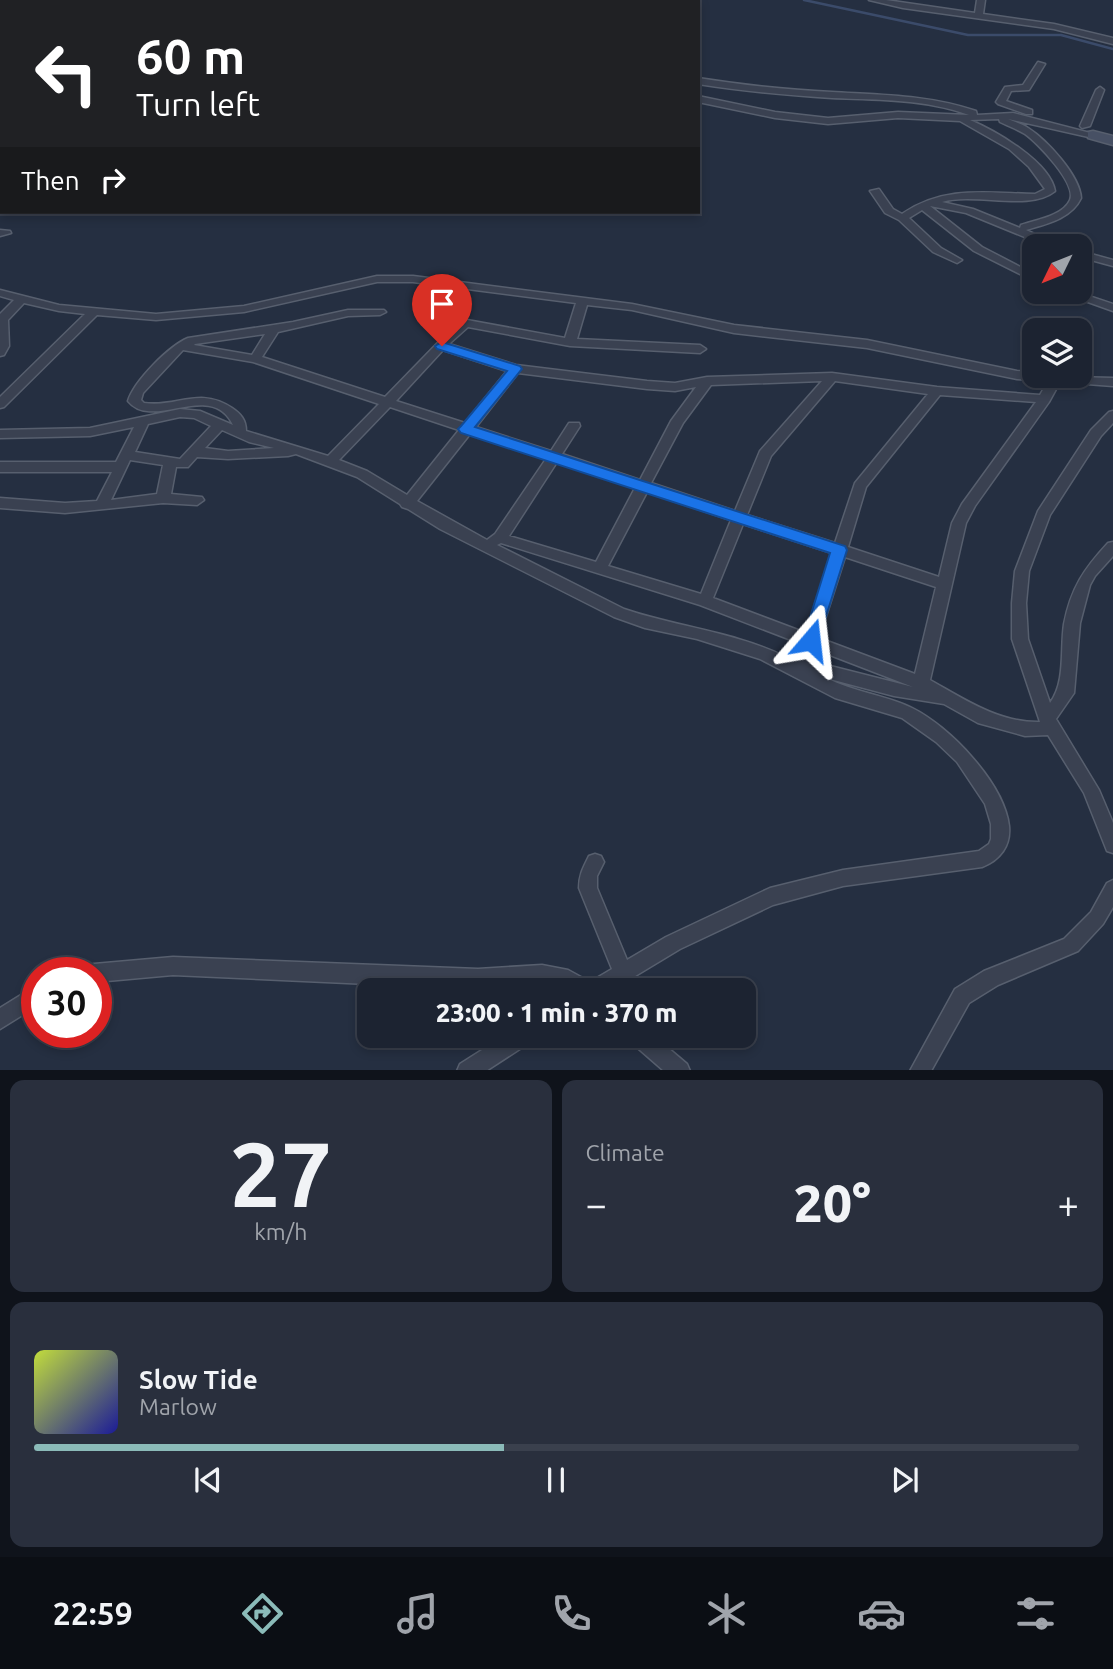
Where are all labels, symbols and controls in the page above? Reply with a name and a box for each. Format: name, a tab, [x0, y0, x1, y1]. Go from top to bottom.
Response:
icon: left	[21, 28, 112, 119]
text: 60 m	[136, 28, 245, 83]
text: Turn left	[136, 86, 260, 122]
icon: right	[94, 161, 132, 199]
text: Then	[21, 166, 80, 195]
north arrow	[1022, 234, 1092, 304]
map controls	[1022, 234, 1092, 388]
pin	[412, 274, 472, 346]
icon: arrive	[423, 285, 461, 323]
button: layers	[1022, 318, 1092, 388]
position arrow	[774, 603, 848, 677]
speed limit sign: 30	[21, 957, 112, 1048]
text: 23:00 · 1 min · 370 m	[436, 998, 677, 1027]
text: 27	[229, 1122, 332, 1224]
text: Climate	[586, 1140, 665, 1165]
text: 20°	[793, 1174, 871, 1232]
text: −	[586, 1183, 607, 1225]
text: +	[1058, 1183, 1079, 1225]
text: km/h	[254, 1219, 307, 1244]
text: Slow Tide	[139, 1365, 258, 1394]
text: Marlow	[139, 1394, 217, 1419]
icon: previous	[189, 1461, 227, 1499]
icon: pause	[537, 1461, 575, 1499]
icon: next	[886, 1461, 924, 1499]
icon: directions	[238, 1589, 287, 1638]
icon: music	[393, 1589, 442, 1638]
icon: phone	[547, 1589, 596, 1638]
icon: climate	[702, 1589, 751, 1638]
icon: car	[857, 1589, 906, 1638]
icon: filters	[1011, 1589, 1060, 1638]
text: 22:59	[53, 1595, 133, 1631]

